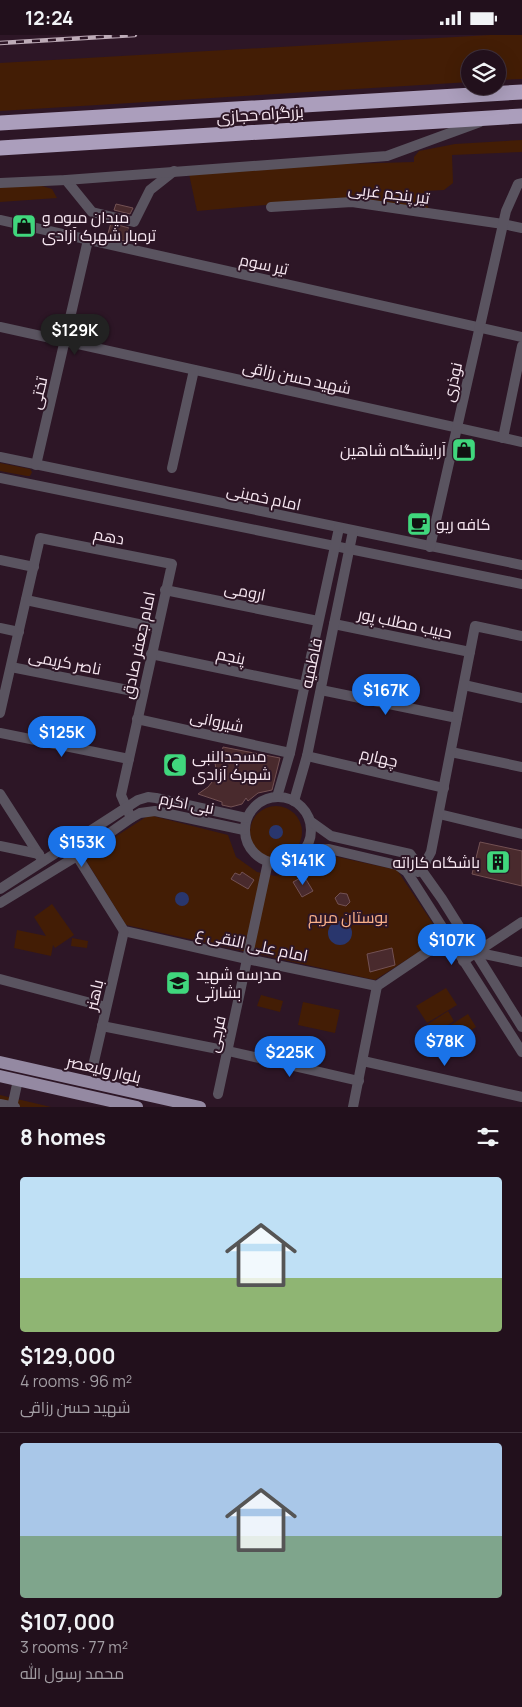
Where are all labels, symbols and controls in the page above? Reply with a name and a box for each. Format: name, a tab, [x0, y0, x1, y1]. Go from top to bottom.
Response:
text: 12:24	[25, 5, 74, 31]
map controls	[461, 50, 506, 95]
button: layers	[461, 50, 506, 95]
street label: بزرگراه حجازی	[216, 100, 304, 128]
street label: تیر پنجم غربی	[347, 177, 432, 210]
place label: میدان میوه و تره‌بار شهرک آزادی	[42, 206, 157, 246]
shop icon: میدان میوه و تره‌بار شهرک آزادی	[11, 213, 37, 239]
street label: تیر سوم	[237, 248, 291, 281]
pin: $129K	[40, 313, 110, 356]
text: $129K	[52, 319, 98, 341]
street label: شهید حسن رزاقی	[241, 355, 353, 399]
street label: نوذری	[437, 360, 467, 404]
street label: تختی	[24, 374, 53, 411]
shop icon: آرایشگاه شاهین	[451, 437, 477, 463]
place label: آرایشگاه شاهین	[340, 439, 447, 461]
street label: امام خمینی	[224, 478, 303, 517]
cafe icon: کافه ریو	[406, 511, 432, 537]
place label: کافه ریو	[436, 513, 491, 535]
street label: دهم	[91, 522, 126, 551]
street label: ارومی	[222, 576, 268, 606]
street label: امام جعفر صادق	[116, 589, 161, 701]
street label: حبیب مطلب پور	[355, 602, 454, 645]
street label: فاطمیه	[295, 636, 327, 690]
street label: پنجم	[214, 642, 248, 671]
street label: ناصر کریمی	[27, 644, 103, 680]
pin: $167K	[351, 673, 421, 716]
text: $167K	[363, 679, 409, 701]
street label: شیروانی	[188, 705, 246, 737]
pin: $125K	[27, 715, 97, 758]
text: $125K	[39, 721, 85, 743]
street label: چهارم	[358, 742, 400, 773]
place label: مسجدالنبی شهرک آزادی	[192, 745, 271, 785]
mosque icon: مسجدالنبی شهرک آزادی	[162, 752, 188, 778]
street label: نبی اکرم	[157, 787, 216, 820]
pin: $153K	[47, 825, 117, 868]
text: $153K	[59, 831, 105, 853]
pin: $141K	[268, 843, 338, 886]
text: $141K	[281, 849, 325, 871]
building icon: باشگاه کاراته	[485, 849, 511, 875]
place label: باشگاه کاراته	[392, 851, 480, 873]
park label: بوستان مریم	[308, 906, 388, 929]
street label: امام علی النقی ع	[194, 921, 310, 968]
pin: $107K	[417, 923, 487, 966]
text: $107K	[429, 929, 475, 951]
place label: مدرسه شهید بشارتی	[196, 963, 282, 1003]
school or university icon: مدرسه شهید بشارتی	[165, 970, 191, 996]
street label: باهنر	[80, 977, 108, 1014]
street label: فرجی	[201, 1013, 231, 1055]
pin: $78K	[415, 1025, 475, 1067]
text: $78K	[426, 1030, 464, 1052]
pin: $225K	[255, 1035, 325, 1078]
text: $225K	[266, 1041, 314, 1063]
street label: بلوار ولیعصر	[63, 1050, 144, 1088]
text: 8 homes	[20, 1123, 106, 1151]
icon: filters	[474, 1123, 502, 1151]
icon: home	[216, 1210, 306, 1300]
text: $129,000	[20, 1342, 116, 1370]
text: 4 rooms · 96 m²	[20, 1370, 132, 1392]
text: شهید حسن رزاقی	[20, 1396, 130, 1418]
icon: home	[216, 1475, 306, 1565]
text: $107,000	[20, 1608, 115, 1636]
text: 3 rooms · 77 m²	[20, 1636, 128, 1658]
text: محمد رسول الله	[20, 1662, 124, 1684]

